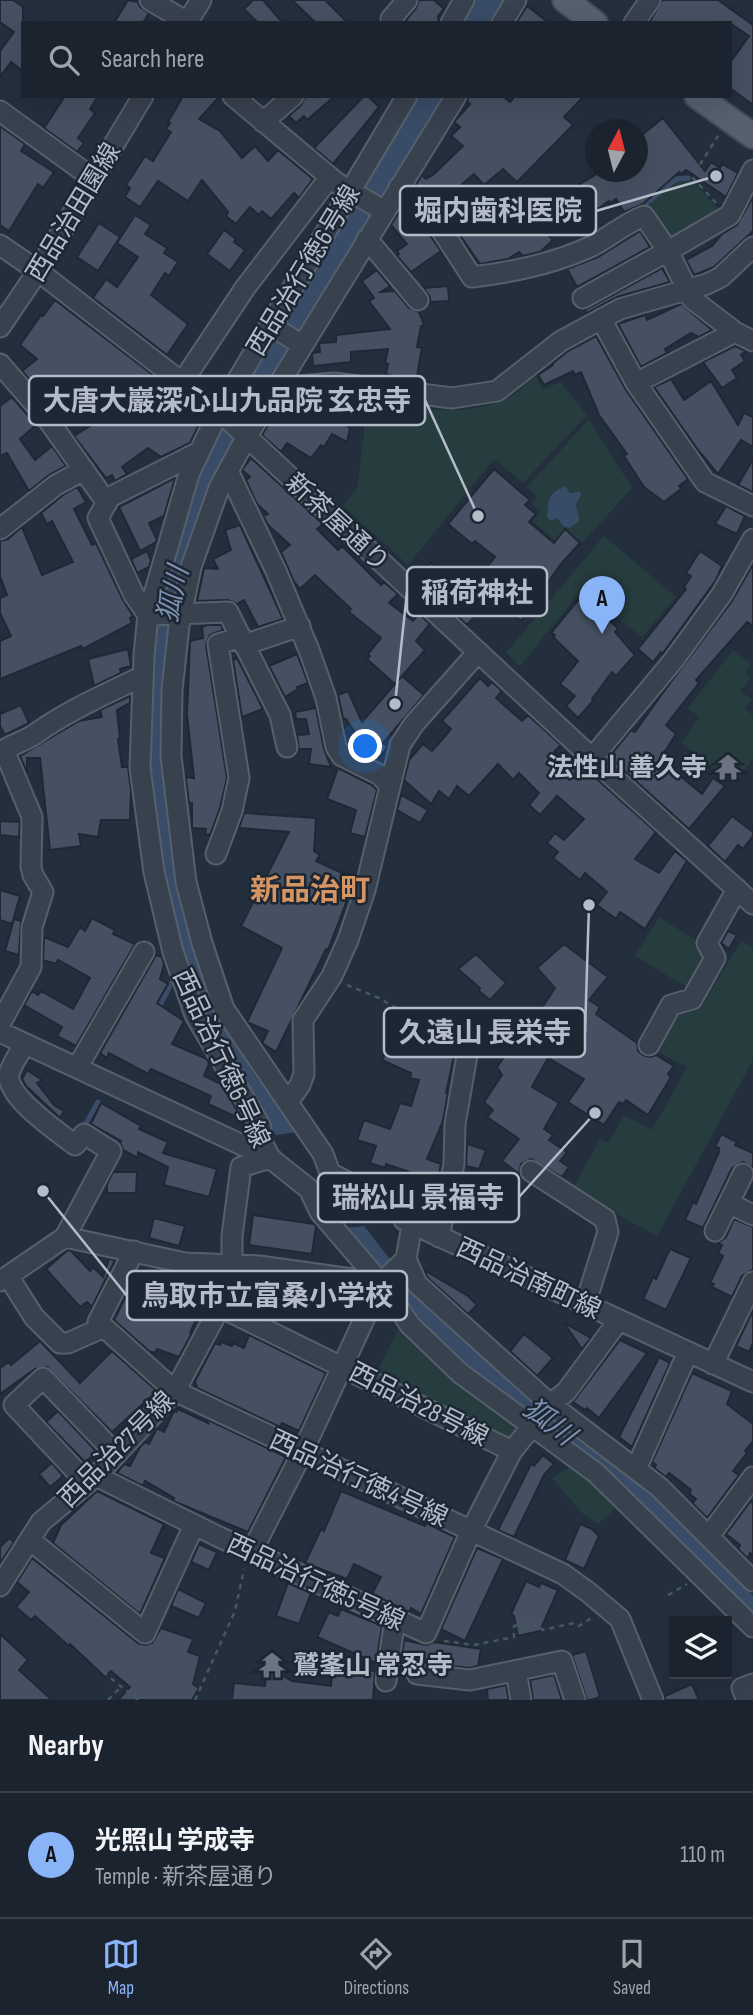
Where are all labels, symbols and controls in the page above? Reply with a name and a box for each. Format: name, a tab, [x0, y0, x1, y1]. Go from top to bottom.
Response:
search box	[21, 21, 732, 98]
icon: search	[45, 41, 83, 79]
text: Search here	[101, 44, 204, 75]
north arrow	[585, 119, 648, 182]
street label: 西品治田園線	[21, 138, 128, 288]
street label: 西品治行徳6号線	[241, 180, 367, 362]
callout: 堀内歯科医院	[400, 186, 596, 235]
text: 堀内歯科医院	[414, 195, 582, 228]
callout: 大唐大巖深心山九品院 玄忠寺	[29, 376, 425, 425]
text: 大唐大巖深心山九品院 玄忠寺	[43, 385, 411, 418]
street label: 新茶屋通り	[279, 467, 395, 579]
water label: 狐川	[151, 560, 197, 625]
callout: 稲荷神社	[407, 567, 547, 616]
pin: A	[579, 576, 625, 634]
text: 稲荷神社	[421, 577, 533, 610]
your location	[348, 729, 382, 763]
temple icon: 法性山 善久寺	[713, 752, 743, 782]
place label: 法性山 善久寺	[547, 753, 707, 784]
district label: 新品治町	[250, 873, 370, 909]
street label: 西品治行徳6号線	[166, 964, 276, 1153]
callout: 久遠山 長栄寺	[384, 1008, 585, 1057]
text: 久遠山 長栄寺	[399, 1017, 571, 1050]
callout: 瑞松山 景福寺	[318, 1173, 519, 1222]
text: 瑞松山 景福寺	[332, 1182, 504, 1215]
street label: 西品治南町線	[451, 1232, 606, 1326]
callout: 鳥取市立富桑小学校	[127, 1271, 407, 1320]
text: 鳥取市立富桑小学校	[141, 1280, 393, 1313]
street label: 西品治28号線	[344, 1357, 493, 1454]
street label: 西品治27号線	[53, 1386, 181, 1514]
water label: 狐川	[517, 1392, 584, 1454]
street label: 西品治行徳4号線	[264, 1425, 452, 1534]
street label: 西品治行徳5号線	[222, 1529, 409, 1638]
map controls	[669, 1616, 732, 1679]
button: layers	[669, 1616, 732, 1679]
temple icon: 鷲峯山 常忍寺	[257, 1650, 287, 1680]
place label: 鷲峯山 常忍寺	[293, 1651, 453, 1682]
text: Nearby	[28, 1728, 104, 1764]
text: 光照山 学成寺	[95, 1826, 255, 1857]
text: A	[46, 1841, 56, 1869]
text: 110 m	[680, 1841, 725, 1869]
text: Temple · 新茶屋通り	[95, 1863, 277, 1891]
tab: Map	[102, 1935, 140, 2000]
tab: Directions	[344, 1935, 409, 2000]
tab: Saved	[613, 1935, 651, 2000]

